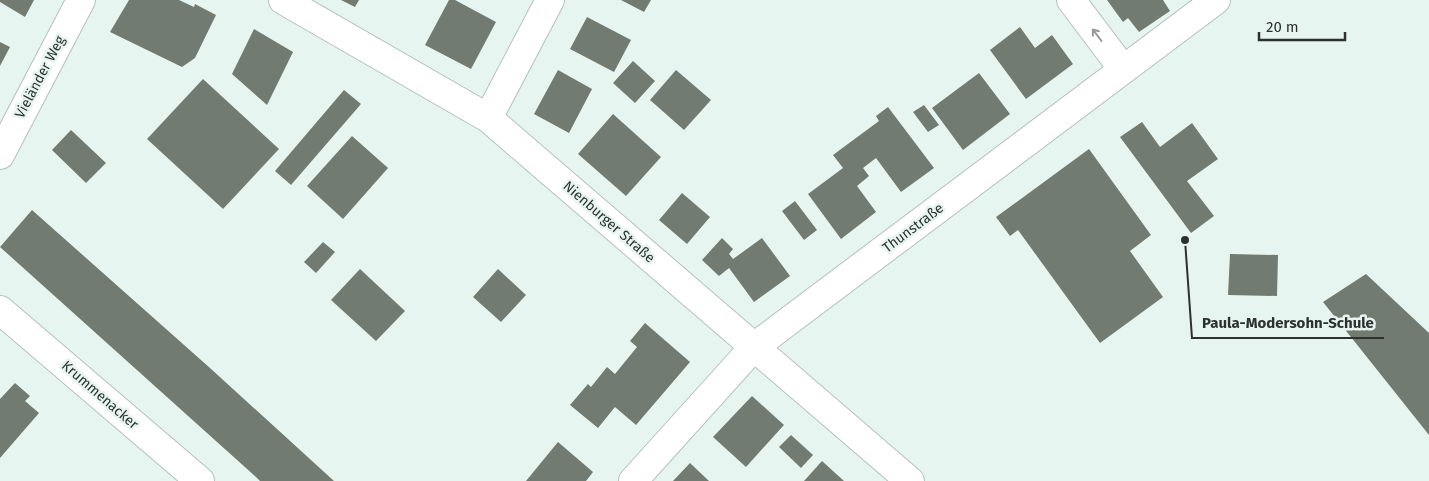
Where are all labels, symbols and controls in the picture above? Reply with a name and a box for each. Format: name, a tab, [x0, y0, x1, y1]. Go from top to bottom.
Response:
scale bar	[1259, 10, 1345, 42]
text: 20 m	[1266, 18, 1299, 36]
one-way arrow	[1092, 29, 1103, 42]
street label: Vieländer Weg	[11, 32, 69, 121]
street label: Nienburger Straße	[560, 178, 658, 266]
street label: Thunstraße	[879, 200, 947, 256]
callout: Paula-Modersohn-Schule	[1192, 308, 1384, 338]
text: Paula-Modersohn-Schule	[1202, 314, 1374, 332]
street label: Krummenacker	[58, 357, 142, 433]

